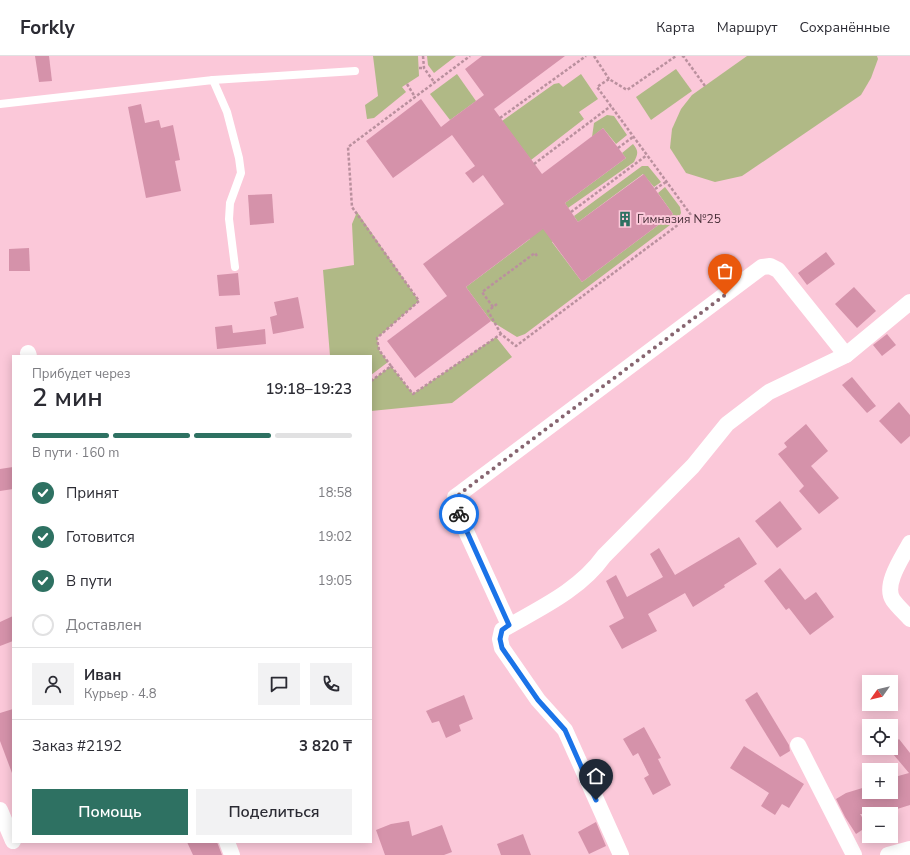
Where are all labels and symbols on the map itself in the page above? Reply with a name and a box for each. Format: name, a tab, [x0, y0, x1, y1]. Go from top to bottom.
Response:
building icon: Гимназия №25	[616, 210, 634, 228]
place label: Гимназия №25	[637, 211, 721, 227]
pin	[708, 254, 742, 295]
courier	[439, 494, 479, 534]
north arrow	[862, 675, 898, 711]
pin	[579, 759, 613, 800]

